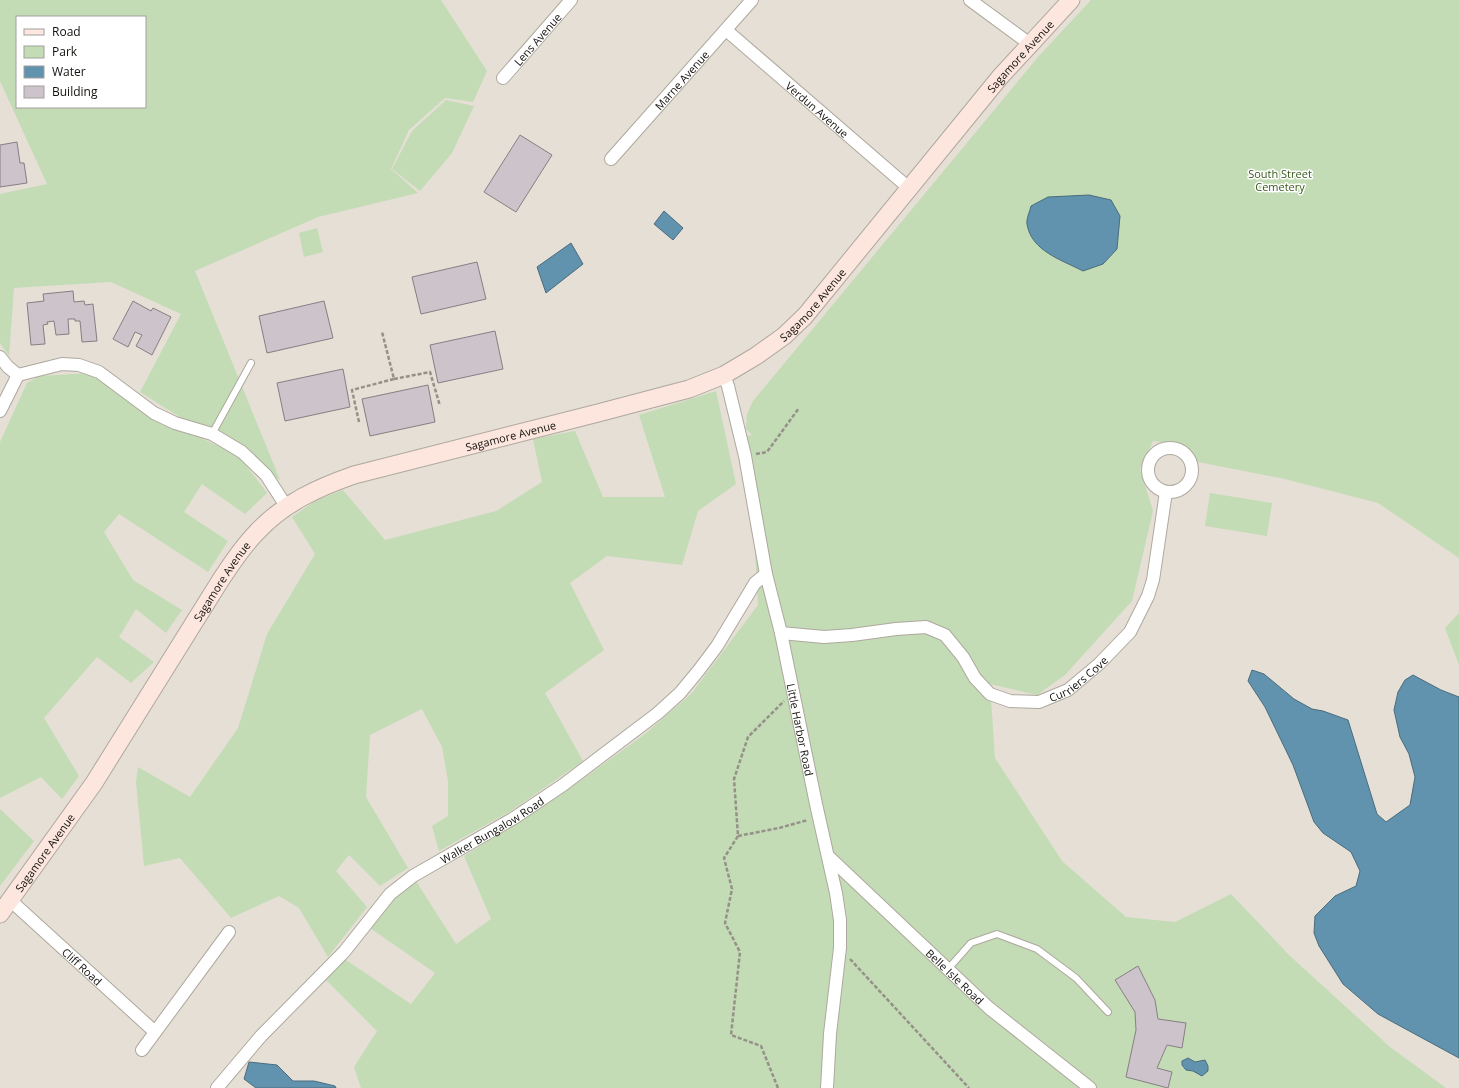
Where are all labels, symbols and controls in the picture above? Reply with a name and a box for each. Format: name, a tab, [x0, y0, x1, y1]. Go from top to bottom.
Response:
street label: Lens Avenue	[510, 9, 564, 68]
legend	[16, 16, 146, 108]
street label: Sagamore Avenue	[983, 17, 1057, 95]
text: Road	[52, 23, 81, 40]
text: Park	[52, 43, 78, 60]
street label: Marne Avenue	[651, 47, 712, 113]
text: Water	[52, 63, 86, 80]
street label: Verdun Avenue	[783, 78, 852, 141]
text: Building	[52, 83, 98, 100]
park label: South Street Cemetery	[1248, 166, 1312, 194]
street label: Sagamore Avenue	[776, 265, 849, 345]
street label: Sagamore Avenue	[464, 417, 557, 454]
street label: Sagamore Avenue	[189, 538, 253, 624]
street label: Curriers Cove	[1046, 652, 1111, 705]
street label: Little Harbor Road	[784, 682, 818, 777]
street label: Walker Bungalow Road	[437, 793, 547, 866]
street label: Sagamore Avenue	[11, 810, 78, 894]
street label: Cliff Road	[59, 944, 106, 988]
street label: Belle Isle Road	[923, 945, 987, 1007]

